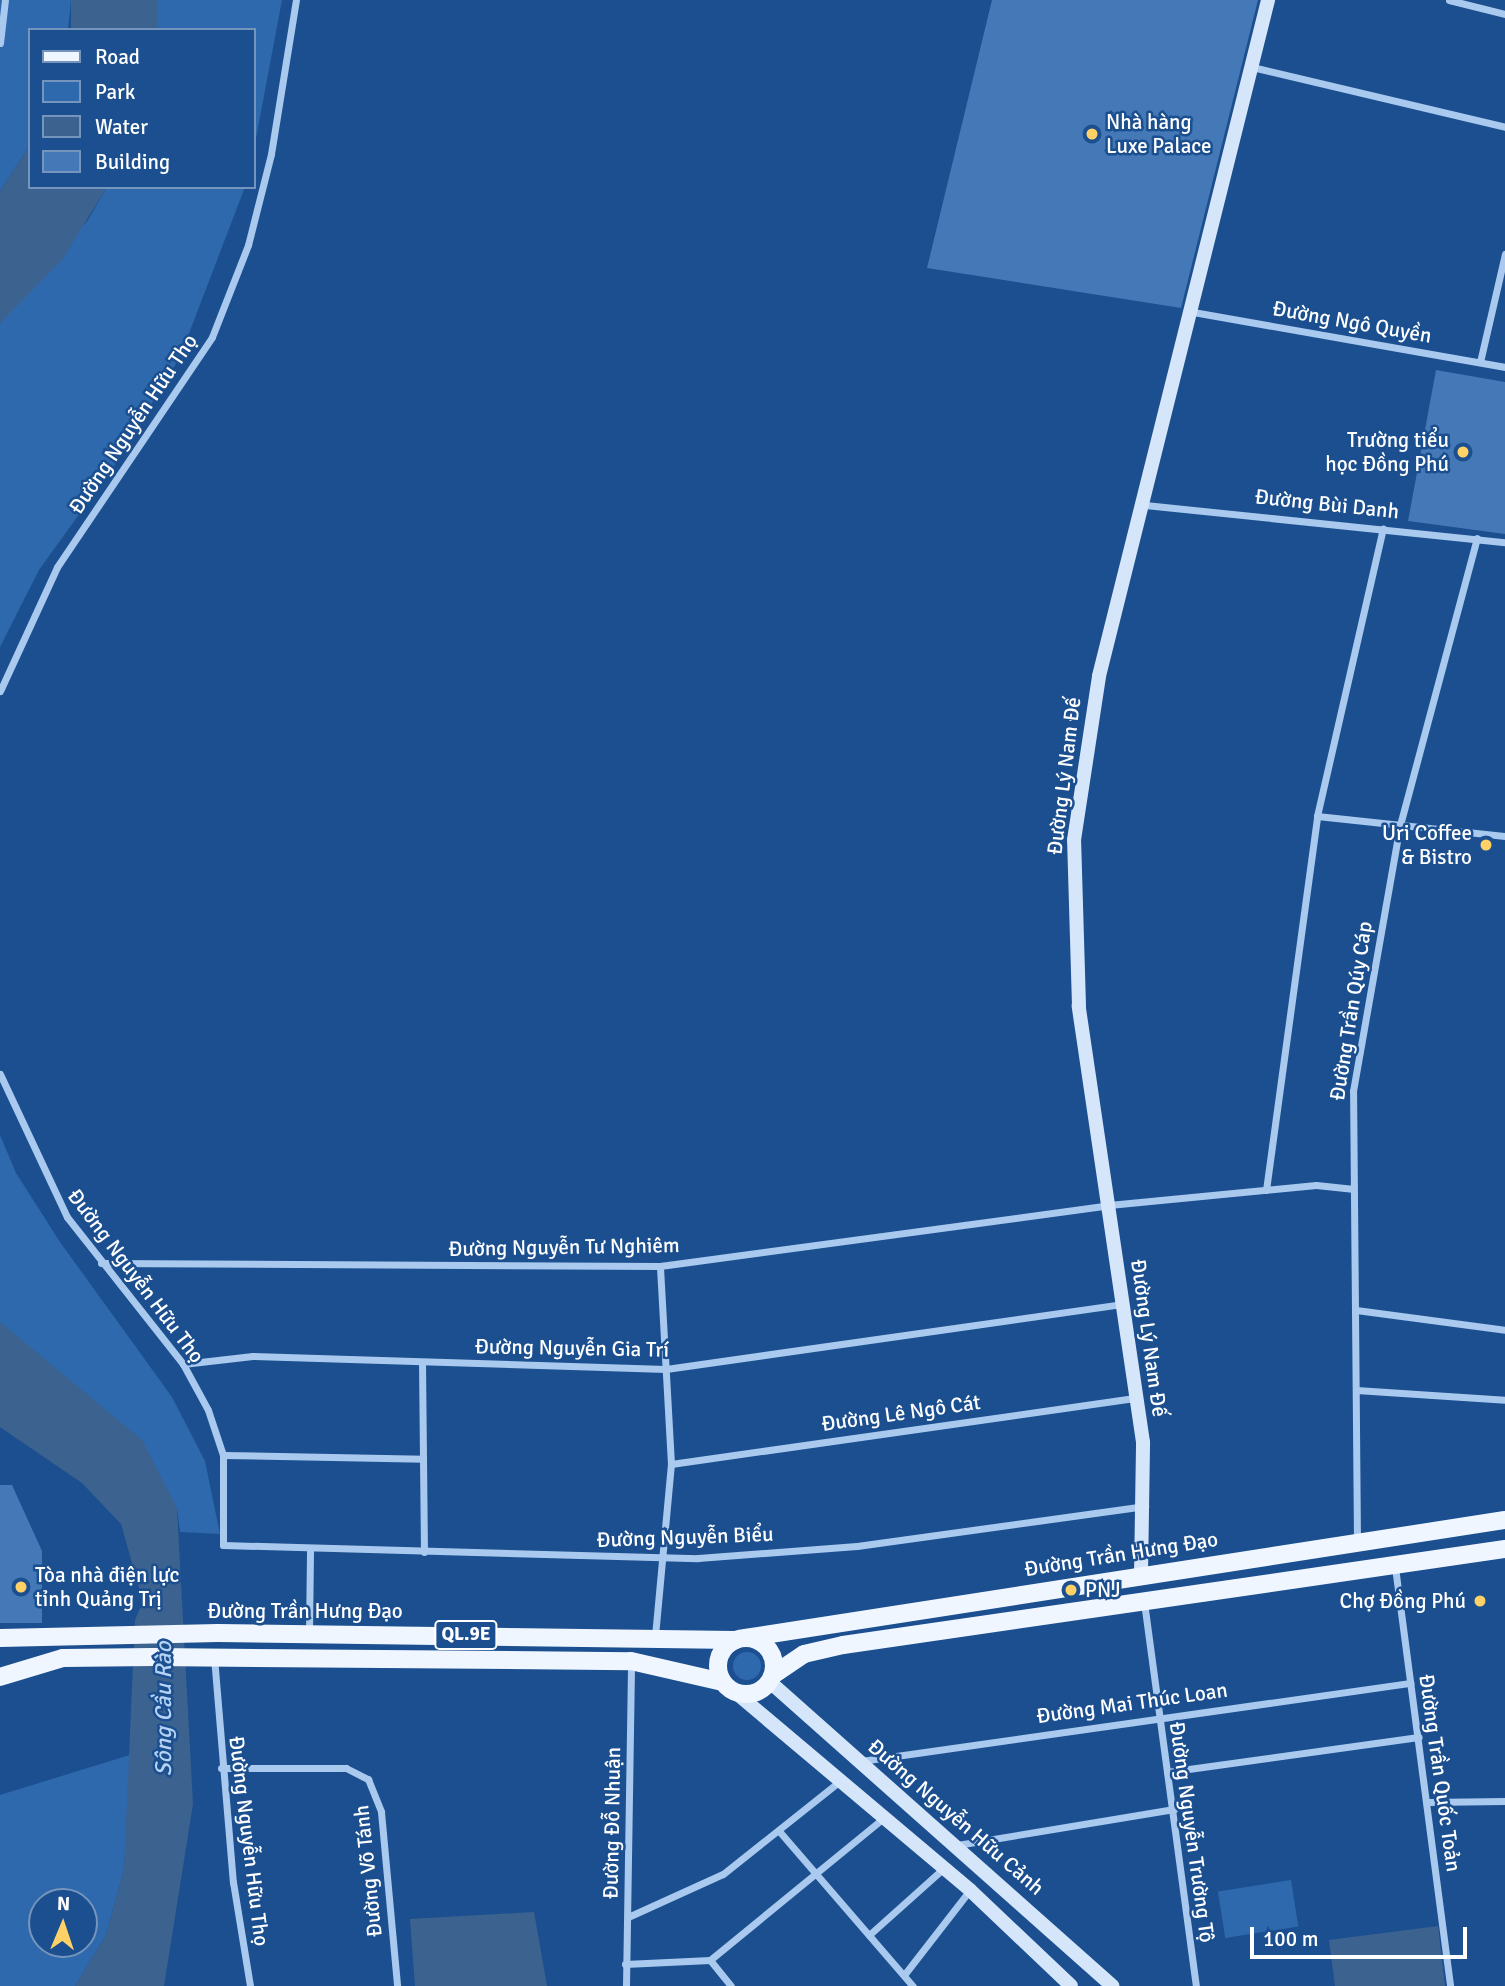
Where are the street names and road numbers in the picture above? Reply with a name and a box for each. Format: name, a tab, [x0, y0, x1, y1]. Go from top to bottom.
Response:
street label: Đường Ngô Quyền	[1270, 296, 1434, 348]
street label: Đường Nguyễn Hữu Thọ	[63, 329, 203, 519]
street label: Đường Bùi Danh	[1254, 484, 1400, 524]
street label: Đường Lý Nam Đế	[1042, 696, 1086, 856]
street label: Đường Trần Qúy Cáp	[1324, 920, 1378, 1102]
street label: Đường Nguyễn Hữu Thọ	[62, 1184, 210, 1368]
street label: Đường Nguyễn Tư Nghiêm	[448, 1232, 680, 1262]
street label: Đường Lý Nam Đế	[1125, 1258, 1173, 1418]
street label: Đường Nguyễn Gia Trí	[475, 1334, 669, 1362]
street label: Đường Lê Ngô Cát	[820, 1389, 982, 1437]
street label: Đường Nguyễn Biểu	[596, 1521, 774, 1553]
street label: Đường Trần Hưng Đạo	[1022, 1526, 1220, 1582]
street label: Đường Trần Hưng Đạo	[207, 1598, 403, 1624]
road number: QL.9E	[433, 1620, 499, 1651]
street label: Đường Trần Quốc Toản	[1414, 1673, 1466, 1873]
street label: Đường Mai Thúc Loan	[1035, 1677, 1229, 1729]
street label: Đường Nguyễn Trường Tộ	[1164, 1720, 1220, 1944]
street label: Đường Nguyễn Hữu Cảnh	[863, 1734, 1049, 1900]
street label: Đường Nguyễn Hữu Thọ	[224, 1735, 274, 1947]
street label: Đường Đỗ Nhuận	[598, 1747, 626, 1899]
street label: Đường Võ Tánh	[349, 1804, 387, 1938]

